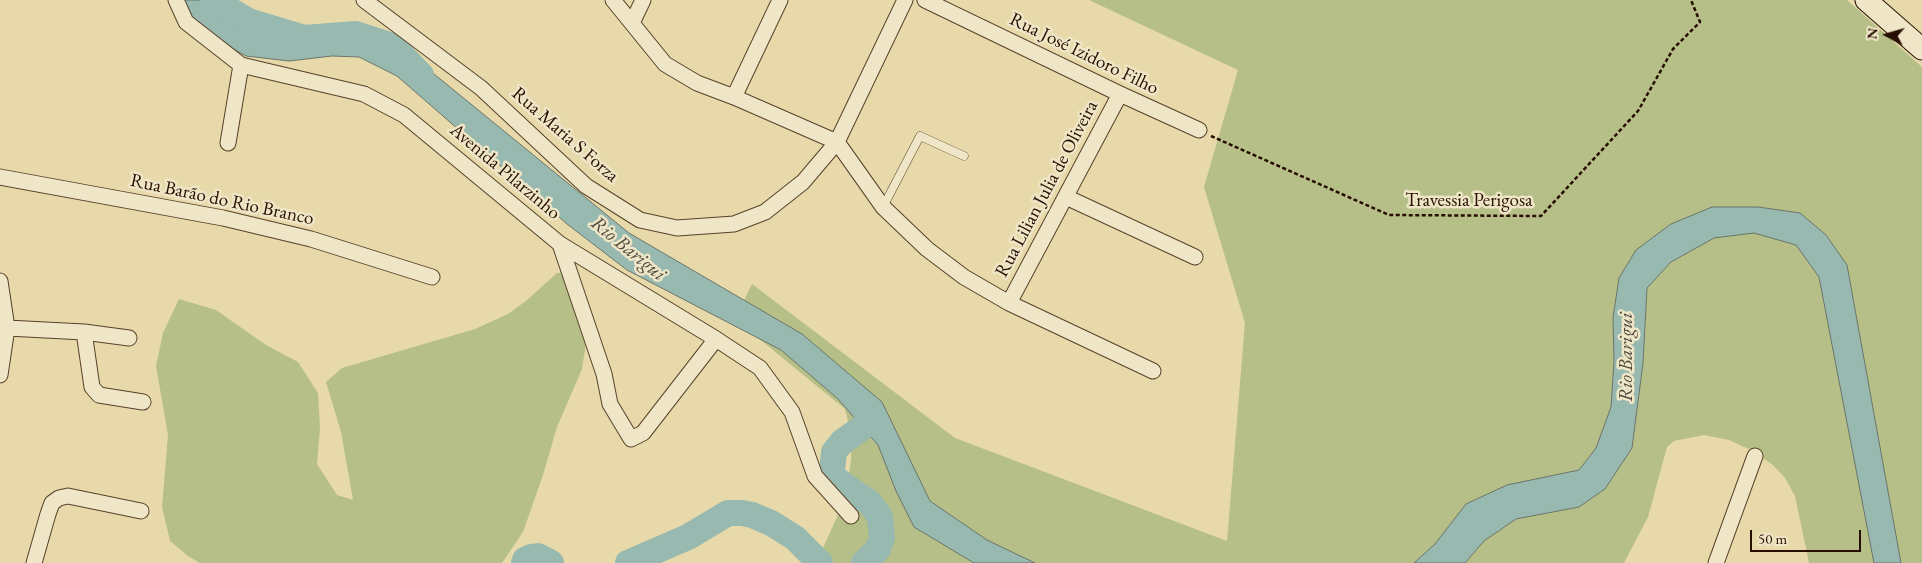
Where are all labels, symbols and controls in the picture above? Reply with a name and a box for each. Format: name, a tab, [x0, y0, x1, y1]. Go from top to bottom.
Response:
street label: Rua José Izidoro Filho	[1006, 8, 1162, 100]
north arrow	[1862, 10, 1912, 60]
text: N	[1863, 27, 1882, 40]
street label: Rua Maria S Forza	[507, 82, 623, 188]
street label: Rua Lilian Julia de Oliveira	[991, 97, 1103, 281]
street label: Avenida Pilarzinho	[445, 119, 565, 225]
street label: Rua Barão do Rio Branco	[128, 169, 316, 231]
street label: Travessia Perigosa	[1405, 190, 1533, 212]
water label: Rio Barigui	[586, 212, 670, 286]
water label: Rio Barigui	[1615, 312, 1639, 402]
scale bar	[1752, 520, 1863, 552]
text: 50 m	[1758, 529, 1787, 548]

